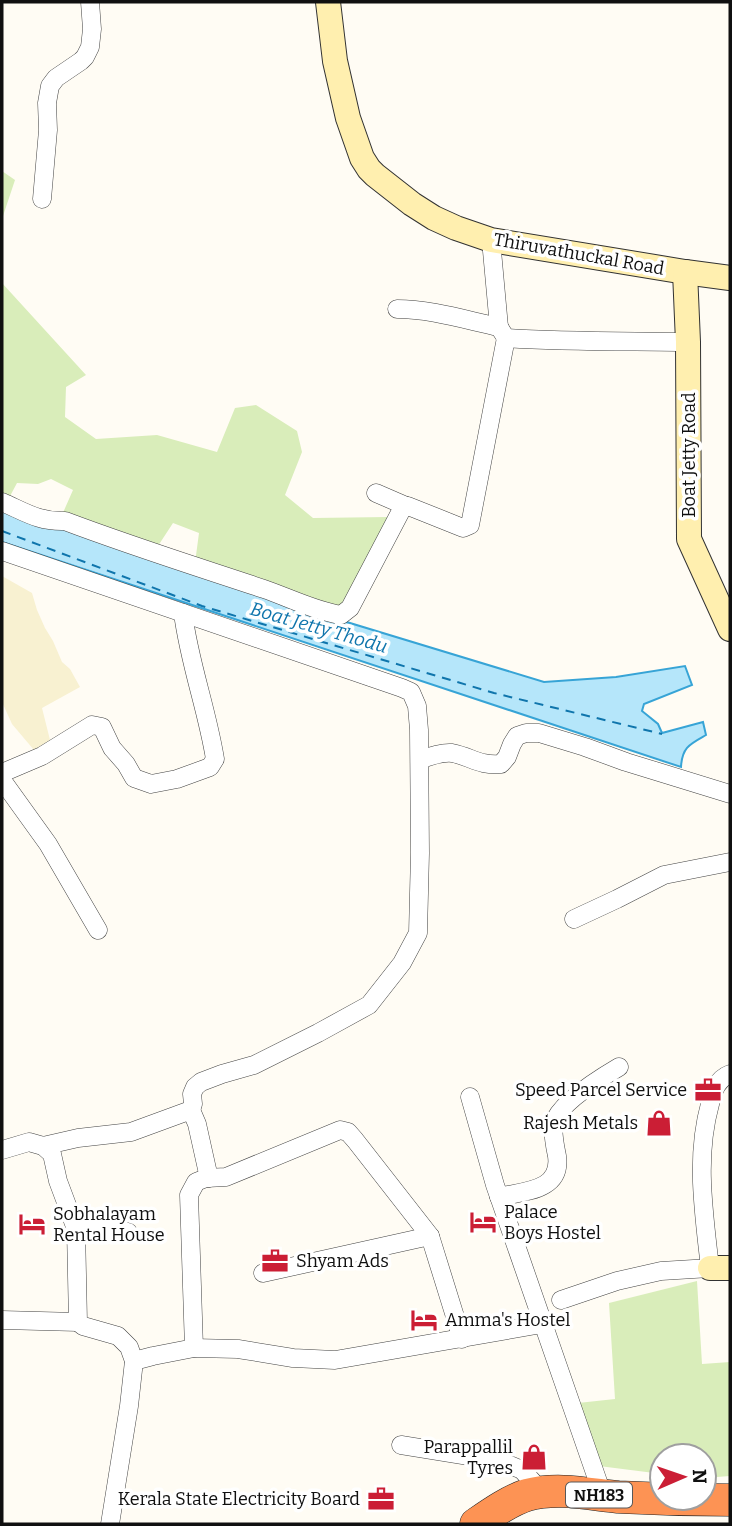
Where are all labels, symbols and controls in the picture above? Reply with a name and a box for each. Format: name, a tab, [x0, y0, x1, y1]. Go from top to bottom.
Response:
street label: Thiruvathuckal Road	[492, 228, 666, 280]
street label: Boat Jetty Road	[678, 392, 700, 518]
water label: Boat Jetty Thodu	[248, 597, 390, 658]
office icon: Speed Parcel Service	[693, 1075, 723, 1105]
place label: Speed Parcel Service	[515, 1079, 687, 1101]
shop icon: Rajesh Metals	[644, 1108, 674, 1138]
place label: Rajesh Metals	[523, 1112, 638, 1134]
place label: Palace Boys Hostel	[504, 1201, 601, 1244]
place label: Sobhalayam Rental House	[53, 1203, 165, 1246]
hotel icon: Palace Boys Hostel	[468, 1207, 498, 1237]
hotel icon: Sobhalayam Rental House	[17, 1209, 47, 1239]
office icon: Shyam Ads	[260, 1246, 290, 1276]
place label: Shyam Ads	[296, 1250, 389, 1272]
hotel icon: Amma's Hostel	[409, 1305, 439, 1335]
place label: Amma's Hostel	[445, 1309, 570, 1331]
place label: Parappallil Tyres	[423, 1436, 513, 1479]
shop icon: Parappallil Tyres	[519, 1442, 549, 1472]
north arrow	[648, 1442, 718, 1512]
text: N	[688, 1469, 711, 1484]
road number: NH183	[566, 1483, 632, 1508]
office icon: Kerala State Electricity Board	[366, 1484, 396, 1514]
place label: Kerala State Electricity Board	[118, 1488, 360, 1510]

